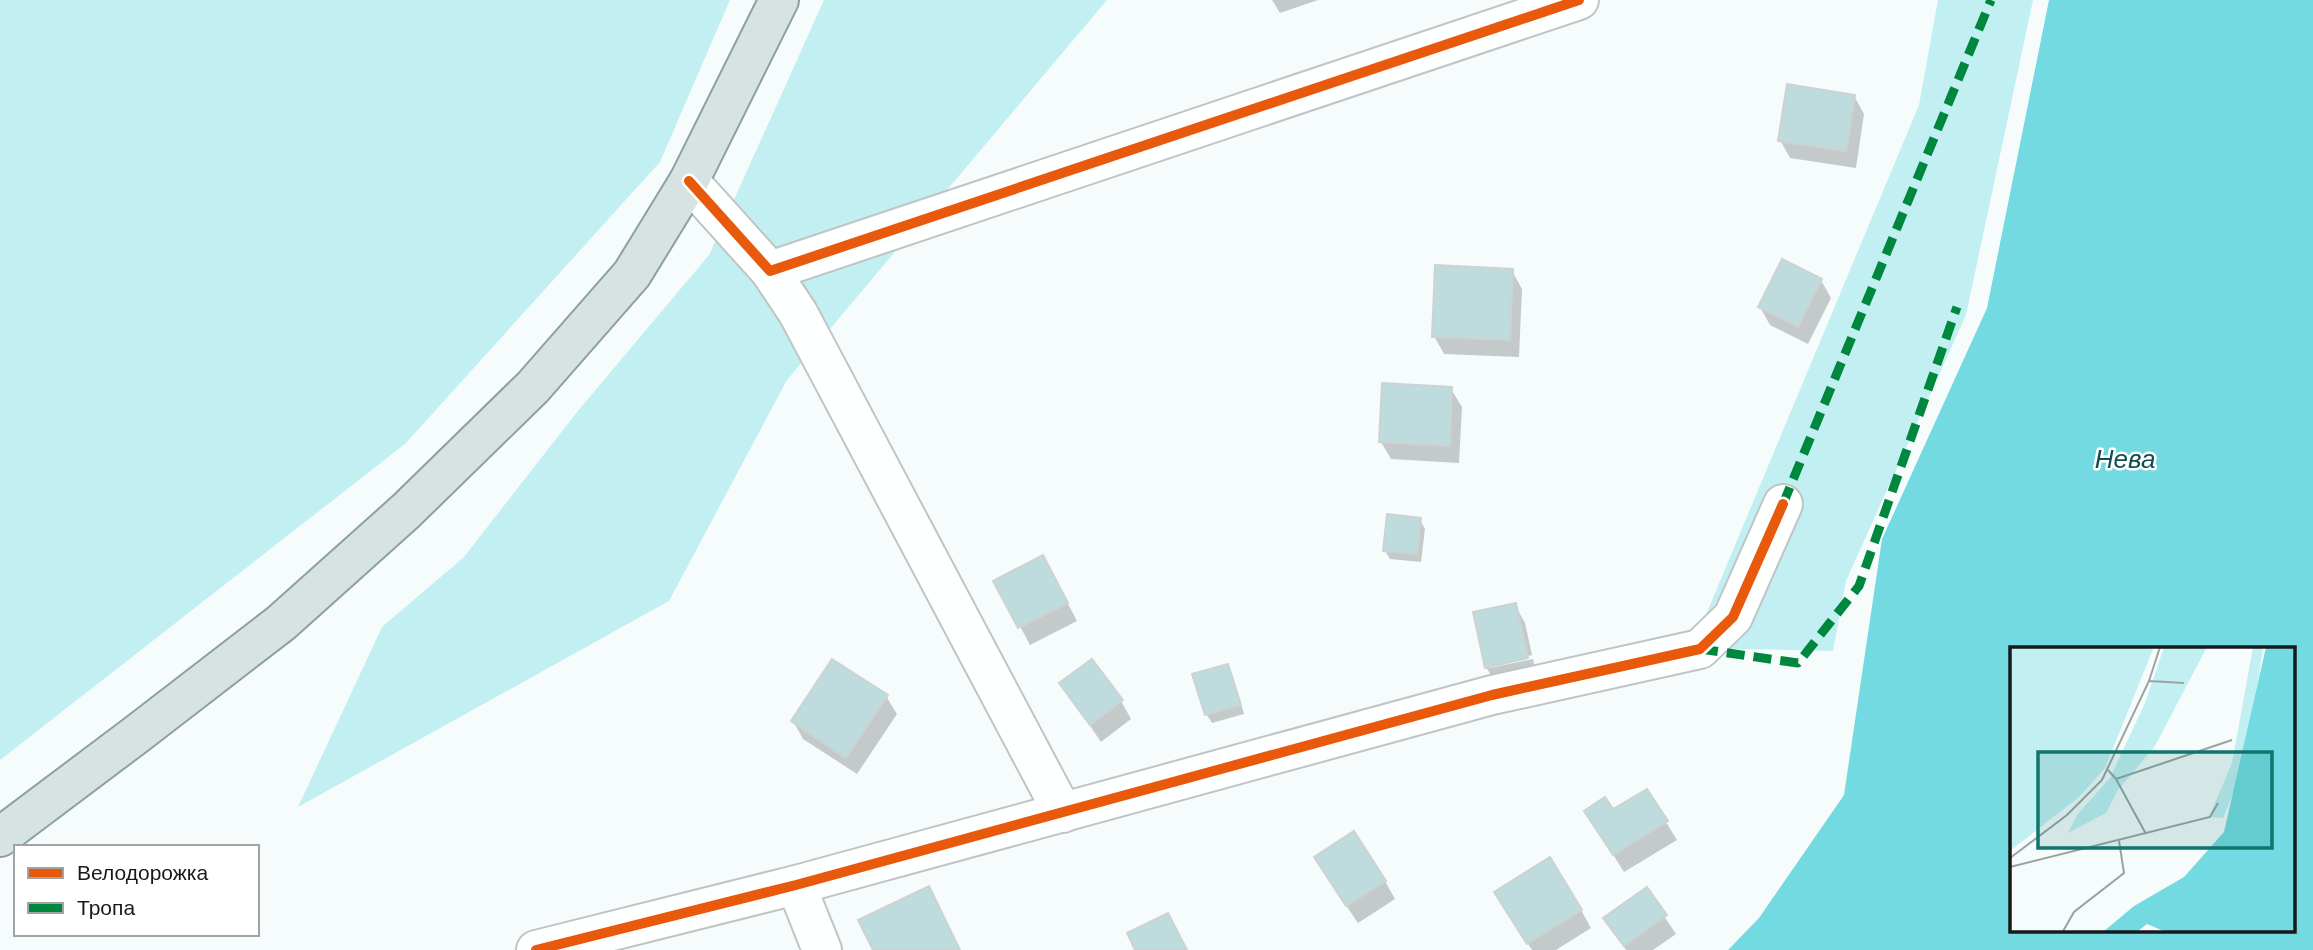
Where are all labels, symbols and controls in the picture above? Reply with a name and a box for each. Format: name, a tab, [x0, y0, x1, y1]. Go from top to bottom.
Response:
water label: Нева	[2095, 444, 2155, 474]
inset map	[2010, 647, 2296, 932]
legend	[14, 845, 259, 936]
text: Велодорожка	[77, 860, 208, 885]
text: Тропа	[77, 895, 135, 920]

